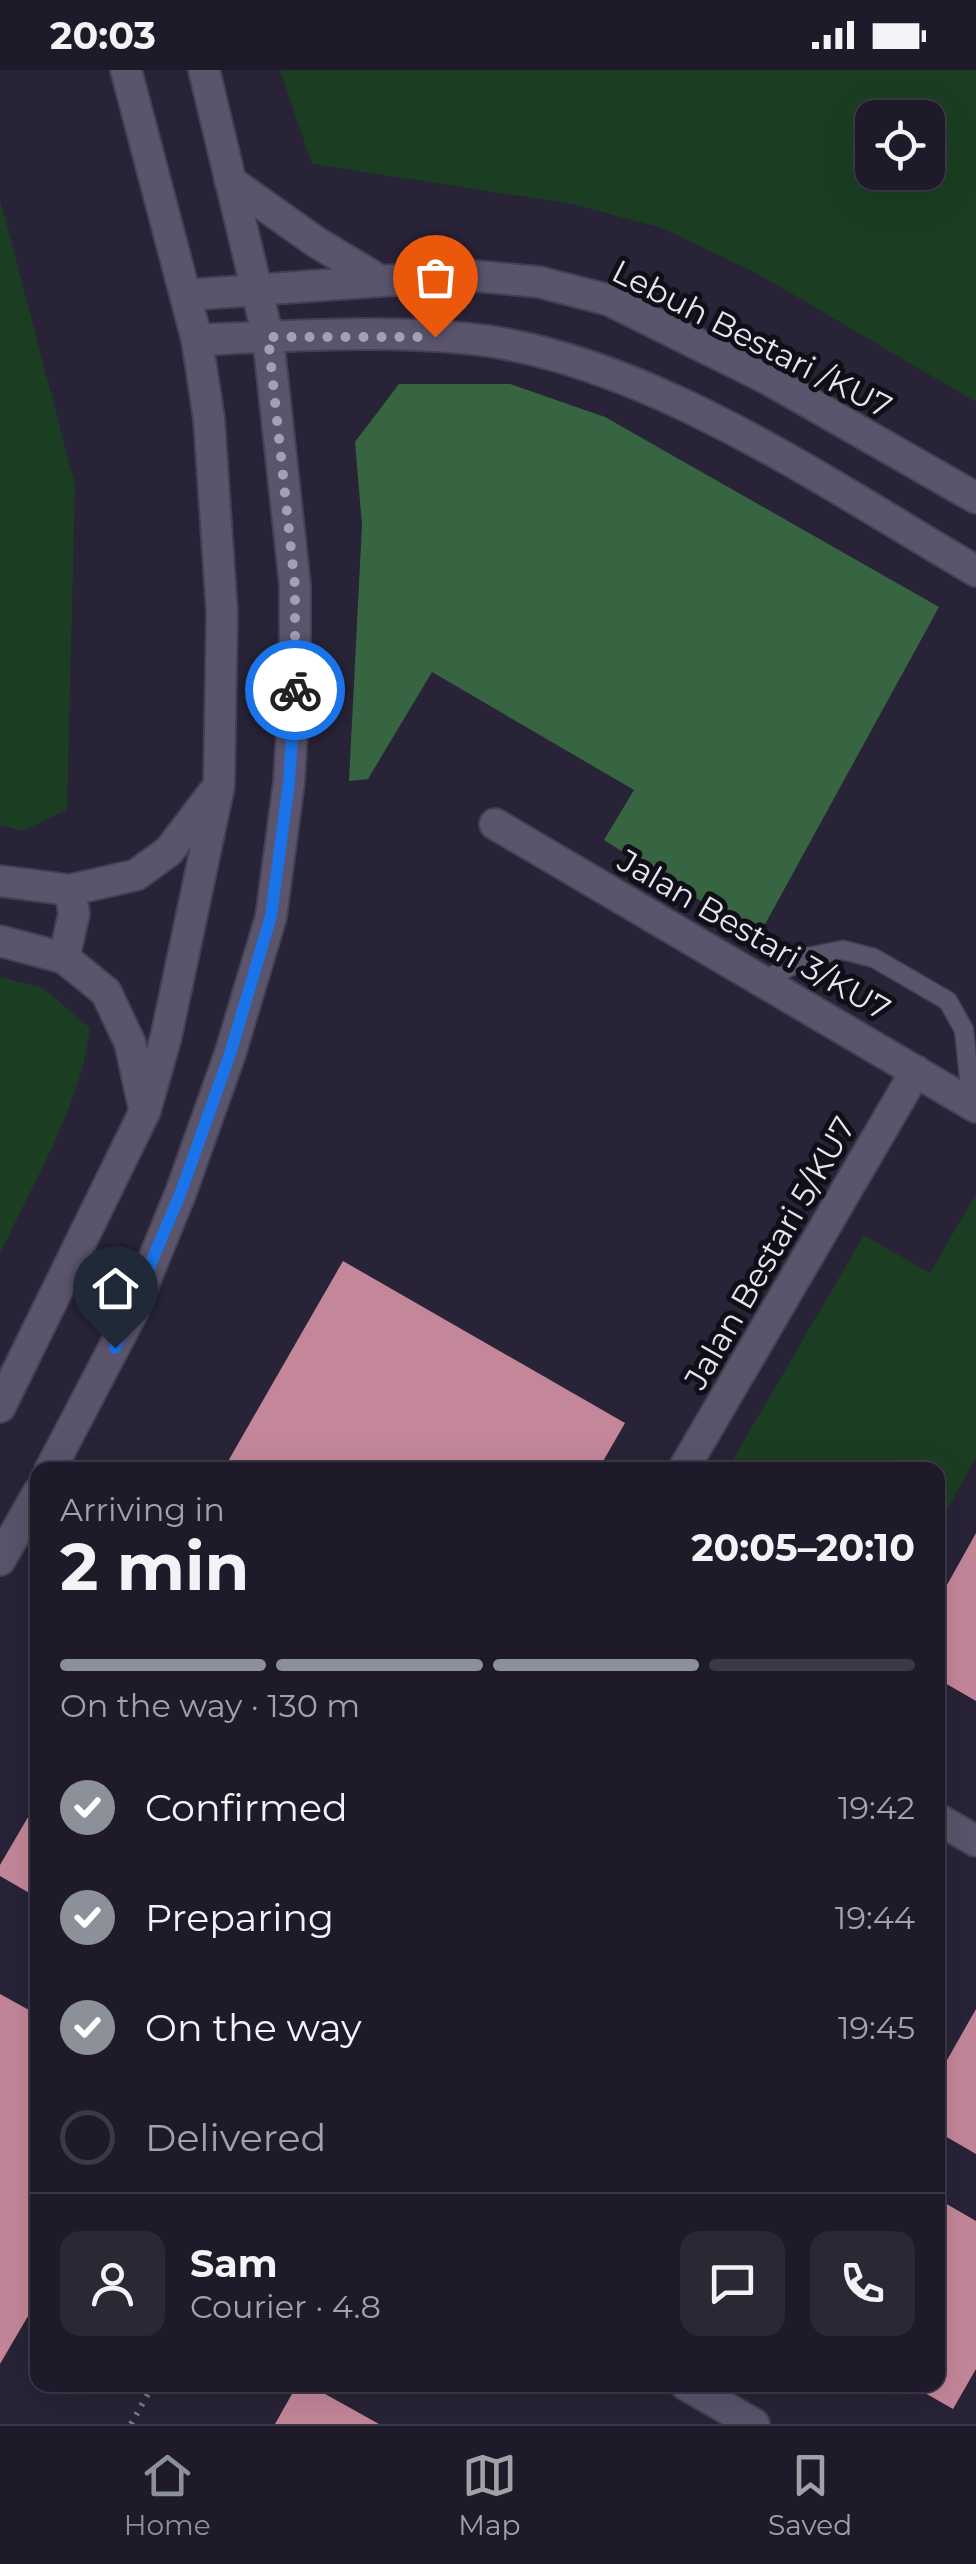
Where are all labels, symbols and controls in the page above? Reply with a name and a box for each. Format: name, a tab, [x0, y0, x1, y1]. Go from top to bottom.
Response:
text: 20:03	[50, 12, 156, 59]
map controls	[855, 100, 945, 190]
button: locate	[855, 100, 945, 190]
pin	[393, 235, 478, 338]
icon: bag	[408, 250, 463, 305]
street label: Lebuh Bestari /KU7	[606, 251, 898, 426]
courier	[245, 640, 345, 740]
icon: bike	[268, 663, 323, 718]
street label: Jalan Bestari 3/KU7	[610, 840, 897, 1028]
street label: Jalan Bestari 5/KU7	[675, 1110, 863, 1397]
pin	[73, 1246, 158, 1349]
icon: home	[88, 1261, 143, 1316]
text: Arriving in	[60, 1490, 225, 1529]
text: 20:05–20:10	[691, 1524, 915, 1571]
text: 2 min	[60, 1527, 249, 1606]
text: On the way · 130 m	[60, 1686, 360, 1725]
icon: check	[60, 1780, 115, 1835]
text: Confirmed	[145, 1784, 348, 1831]
text: 19:42	[838, 1788, 915, 1827]
icon: check	[60, 1890, 115, 1945]
text: Preparing	[145, 1894, 334, 1941]
text: 19:44	[835, 1898, 915, 1937]
icon: check	[60, 2000, 115, 2055]
text: On the way	[145, 2004, 362, 2051]
text: 19:45	[838, 2008, 915, 2047]
text: Delivered	[145, 2114, 326, 2161]
button: person	[60, 2231, 165, 2336]
button: chat	[680, 2231, 785, 2336]
button: phone	[810, 2231, 915, 2336]
text: Sam	[190, 2240, 278, 2287]
text: Courier · 4.8	[190, 2287, 381, 2326]
tab: Home	[124, 2448, 211, 2542]
tab: Map	[458, 2448, 521, 2542]
tab: Saved	[768, 2448, 852, 2542]

